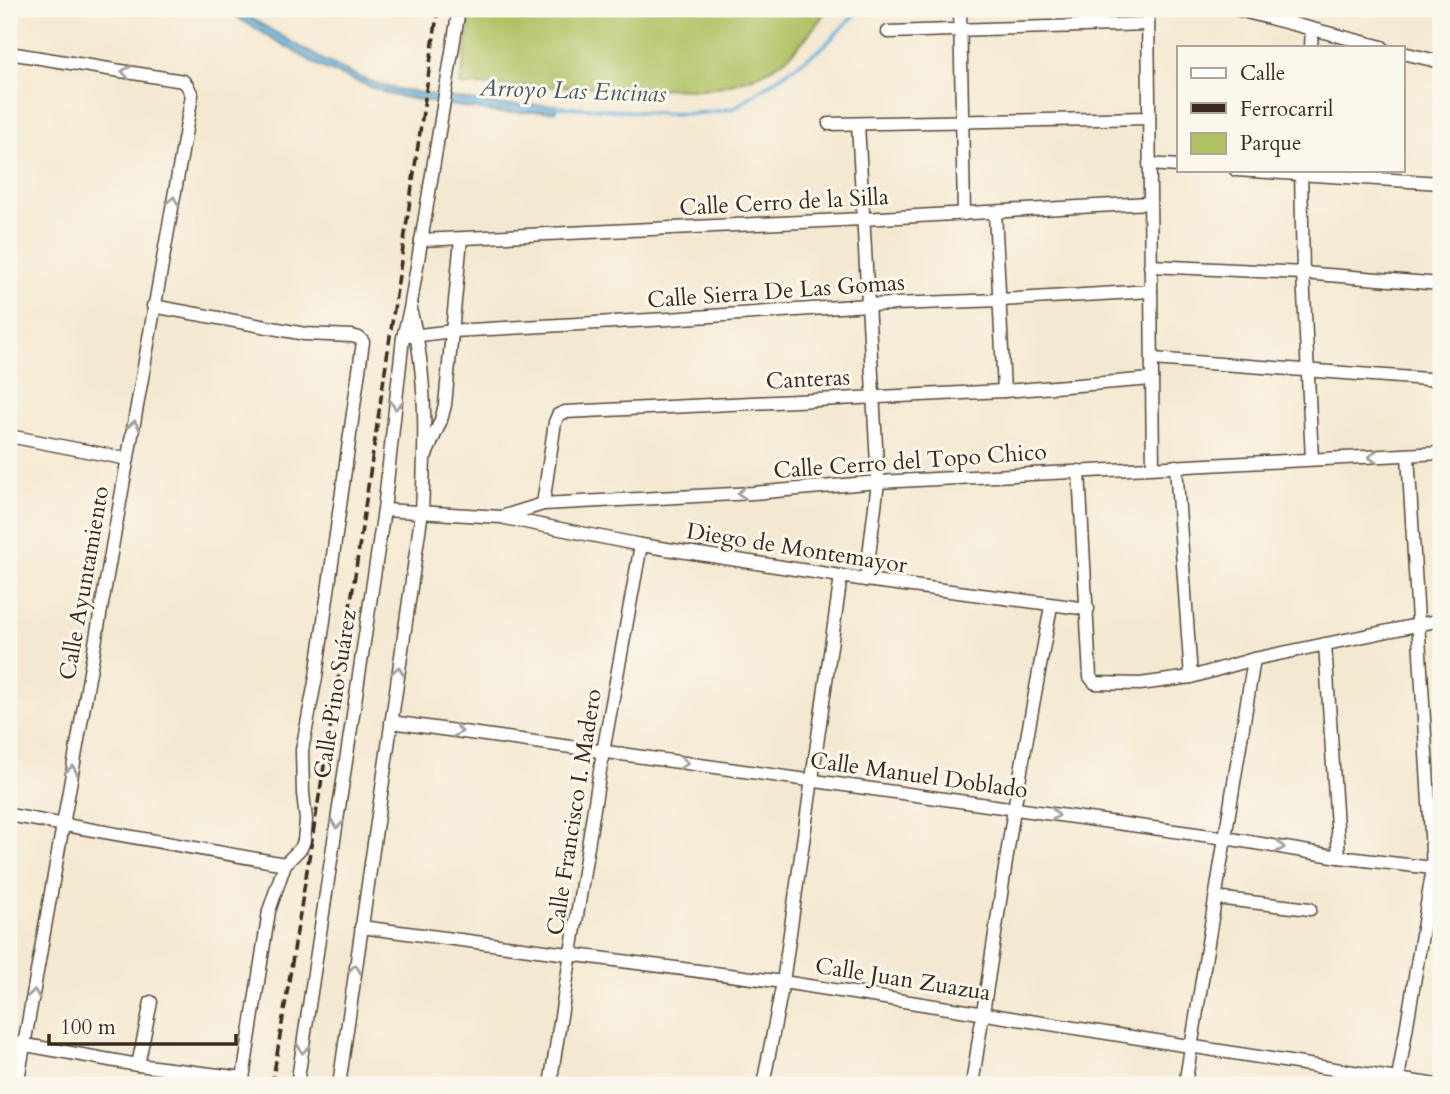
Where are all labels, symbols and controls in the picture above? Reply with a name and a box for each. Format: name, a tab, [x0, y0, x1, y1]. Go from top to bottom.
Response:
legend	[1177, 46, 1404, 172]
text: Calle	[1240, 59, 1285, 88]
one-way arrow	[120, 65, 132, 80]
water label: Arroyo Las Encinas	[478, 71, 667, 111]
text: Ferrocarril	[1240, 95, 1333, 124]
text: Parque	[1240, 129, 1301, 158]
street label: Calle Cerro de la Silla	[678, 181, 890, 223]
one-way arrow	[165, 195, 180, 207]
street label: Calle Sierra De Las Gomas	[646, 267, 906, 315]
street label: Canteras	[765, 361, 851, 397]
one-way arrow	[388, 399, 403, 410]
one-way arrow	[126, 419, 141, 431]
street label: Calle Cerro del Topo Chico	[772, 436, 1048, 486]
one-way arrow	[1367, 449, 1378, 464]
street label: Calle Ayuntamiento	[52, 484, 116, 682]
one-way arrow	[737, 486, 748, 501]
street label: Diego de Montemayor	[684, 515, 910, 581]
street label: Calle Pino Suárez	[306, 607, 364, 781]
one-way arrow	[391, 665, 406, 677]
street label: Calle Francisco I. Madero	[539, 687, 609, 937]
one-way arrow	[453, 724, 464, 739]
street label: Calle Manuel Doblado	[808, 744, 1030, 806]
one-way arrow	[678, 756, 690, 771]
one-way arrow	[63, 764, 78, 776]
one-way arrow	[1049, 807, 1061, 822]
one-way arrow	[330, 818, 345, 830]
one-way arrow	[1274, 839, 1286, 854]
street label: Calle Juan Zuazua	[813, 950, 993, 1008]
one-way arrow	[348, 963, 363, 975]
one-way arrow	[26, 988, 41, 1000]
scale bar	[49, 1003, 236, 1047]
text: 100 m	[60, 1013, 116, 1042]
one-way arrow	[296, 1043, 311, 1055]

